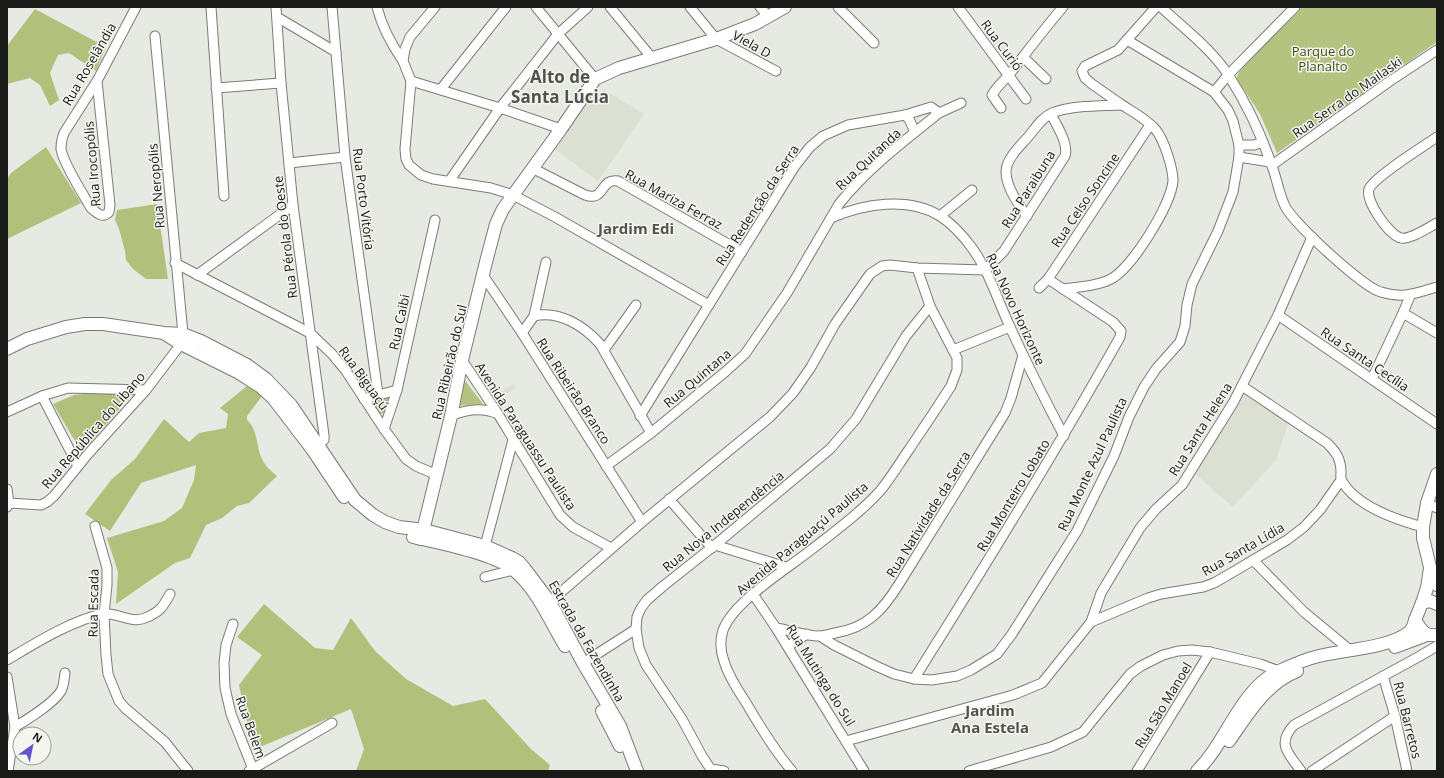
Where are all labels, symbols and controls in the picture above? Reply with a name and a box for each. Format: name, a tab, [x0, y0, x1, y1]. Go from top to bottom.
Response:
street label: Rua Curió	[977, 16, 1027, 74]
street label: Rua Roselândia	[58, 19, 120, 109]
street label: Viela D	[729, 26, 775, 62]
park label: Parque do Planalto	[1292, 42, 1355, 75]
street label: Rua Serra do Mailaski	[1288, 52, 1406, 142]
district label: Alto de Santa Lúcia	[511, 65, 609, 108]
street label: Rua Irocopólis	[79, 120, 105, 208]
street label: Rua Quitanda	[832, 124, 904, 194]
street label: Rua Redenção da Serra	[711, 141, 803, 269]
street label: Rua Neropólis	[143, 143, 169, 229]
street label: Rua Porto Vitória	[349, 147, 379, 251]
street label: Rua Paraibuna	[997, 147, 1059, 231]
street label: Rua Celso Soncine	[1047, 149, 1123, 251]
street label: Rua Mariza Ferraz	[622, 165, 726, 233]
street label: Rua Pérola do Oeste	[269, 175, 301, 299]
district label: Jardim Edi	[596, 218, 674, 238]
street label: Rua Novo Horizonte	[982, 250, 1050, 368]
street label: Rua Caibi	[384, 292, 414, 352]
street label: Rua Ribeirão do Sul	[427, 303, 471, 421]
street label: Rua Santa Cecília	[1317, 323, 1413, 395]
street label: Rua Ribeirão Branco	[533, 334, 615, 448]
street label: Rua Biguaçú	[335, 342, 393, 414]
street label: Rua Quintana	[659, 344, 735, 412]
street label: Avenida Paraguassu Paulista	[471, 359, 581, 513]
street label: Rua República do Libano	[37, 368, 149, 492]
street label: Rua Santa Helena	[1164, 379, 1236, 479]
street label: Rua Monte Azul Paulista	[1053, 394, 1131, 534]
street label: Rua Monteiro Lobato	[972, 435, 1054, 555]
street label: Rua Natividade da Serra	[882, 447, 974, 581]
street label: Rua Nova Independência	[659, 466, 787, 576]
street label: Avenida Paraguaçú Paulista	[732, 477, 872, 599]
street label: Rua Santa Lídia	[1198, 518, 1288, 580]
street label: Rua Escada	[83, 569, 103, 637]
street label: Estrada da Fazendinha	[545, 577, 629, 705]
street label: Rua Mutinga do Sul	[782, 620, 860, 730]
street label: Rua São Manoel	[1130, 659, 1196, 751]
street label: Rua Barretos	[1390, 680, 1426, 760]
street label: Rua Belem	[231, 693, 271, 761]
district label: Jardim Ana Estela	[951, 700, 1029, 737]
north arrow	[12, 726, 52, 766]
text: N	[30, 728, 46, 746]

